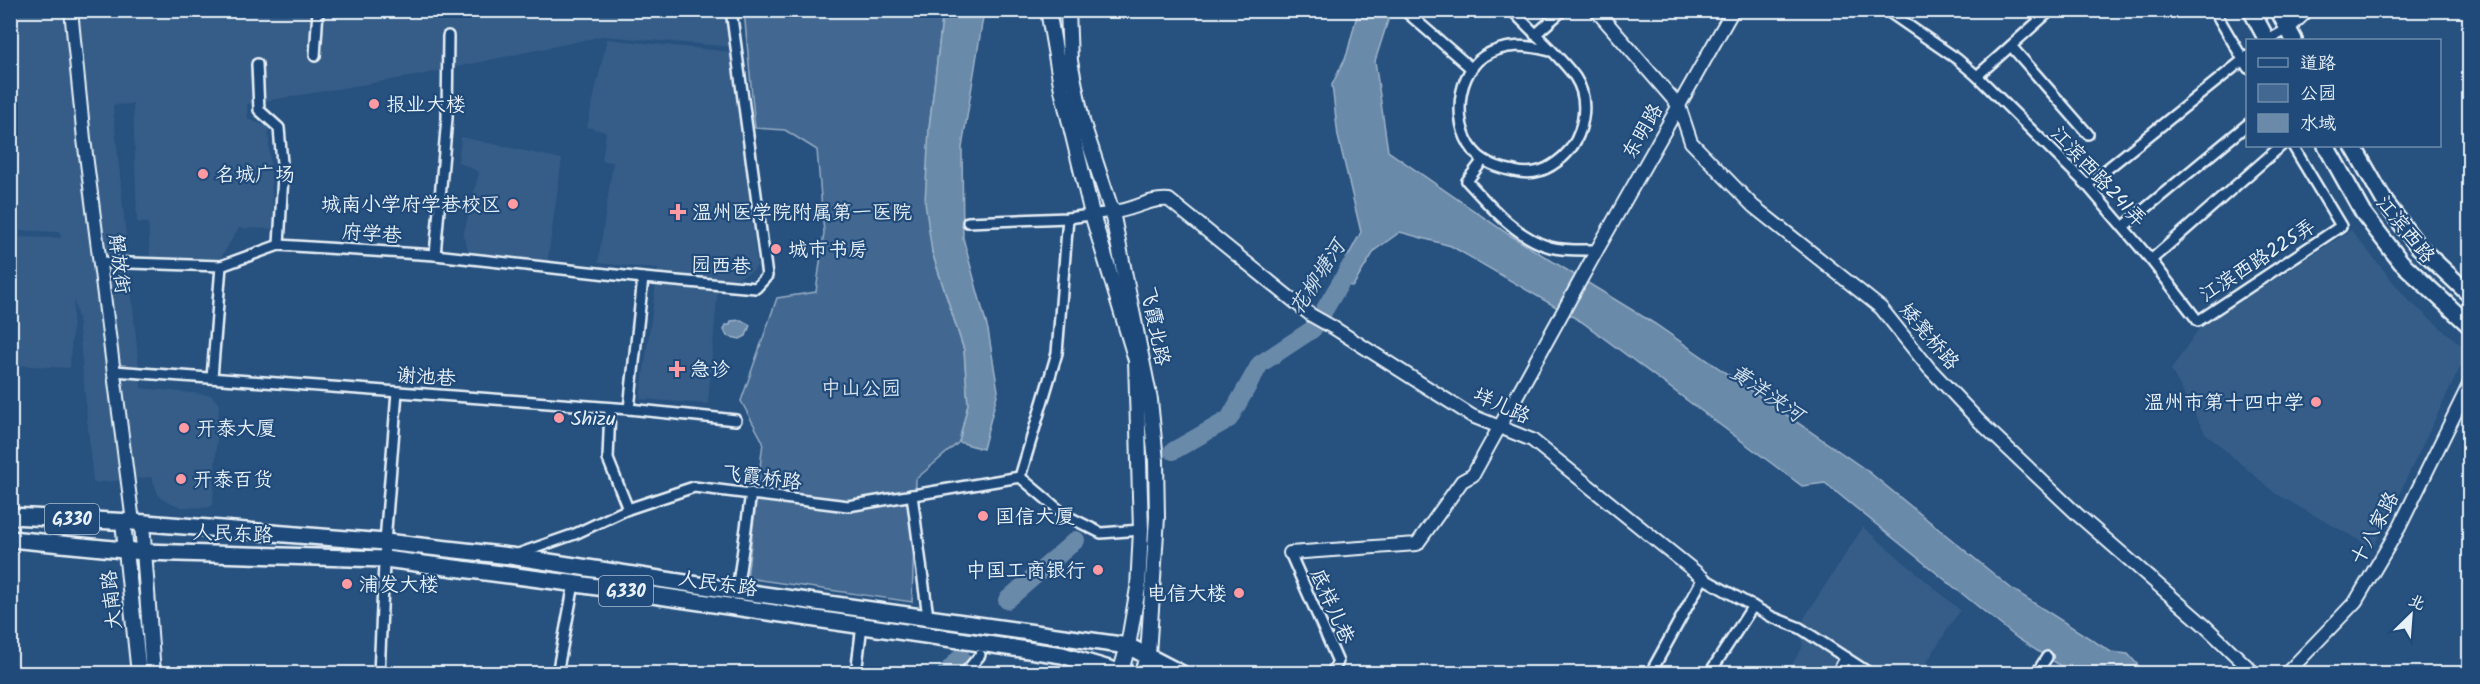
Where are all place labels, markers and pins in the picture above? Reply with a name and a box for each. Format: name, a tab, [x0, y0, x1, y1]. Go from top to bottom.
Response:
place label: 报业大楼	[386, 90, 466, 122]
marker: 报业大楼	[367, 97, 381, 111]
place label: 名城广场	[215, 160, 295, 192]
marker: 名城广场	[196, 167, 210, 181]
place label: 城南小学府学巷校区	[321, 190, 501, 222]
marker: 城南小学府学巷校区	[506, 197, 520, 211]
place label: 温州医学院附属第一医院	[692, 198, 912, 230]
marker: 温州医学院附属第一医院	[669, 203, 687, 221]
place label: 城市书房	[788, 235, 868, 267]
marker: 城市书房	[769, 242, 783, 256]
place label: 急诊	[690, 355, 730, 387]
marker: 急诊	[668, 360, 686, 378]
place label: 温州市第十四中学	[2144, 388, 2304, 420]
marker: 温州市第十四中学	[2309, 395, 2323, 409]
place label: Shizu	[571, 404, 616, 436]
marker: Shizu	[552, 411, 566, 425]
place label: 开泰大厦	[196, 414, 276, 446]
marker: 开泰大厦	[177, 421, 191, 435]
place label: 开泰百货	[193, 465, 273, 497]
marker: 开泰百货	[174, 472, 188, 486]
place label: 国信大厦	[995, 502, 1075, 534]
marker: 国信大厦	[976, 509, 990, 523]
place label: 中国工商银行	[966, 556, 1086, 588]
marker: 中国工商银行	[1091, 563, 1105, 577]
place label: 浦发大楼	[359, 570, 439, 602]
marker: 浦发大楼	[340, 577, 354, 591]
place label: 电信大楼	[1147, 579, 1227, 611]
marker: 电信大楼	[1232, 586, 1246, 600]

